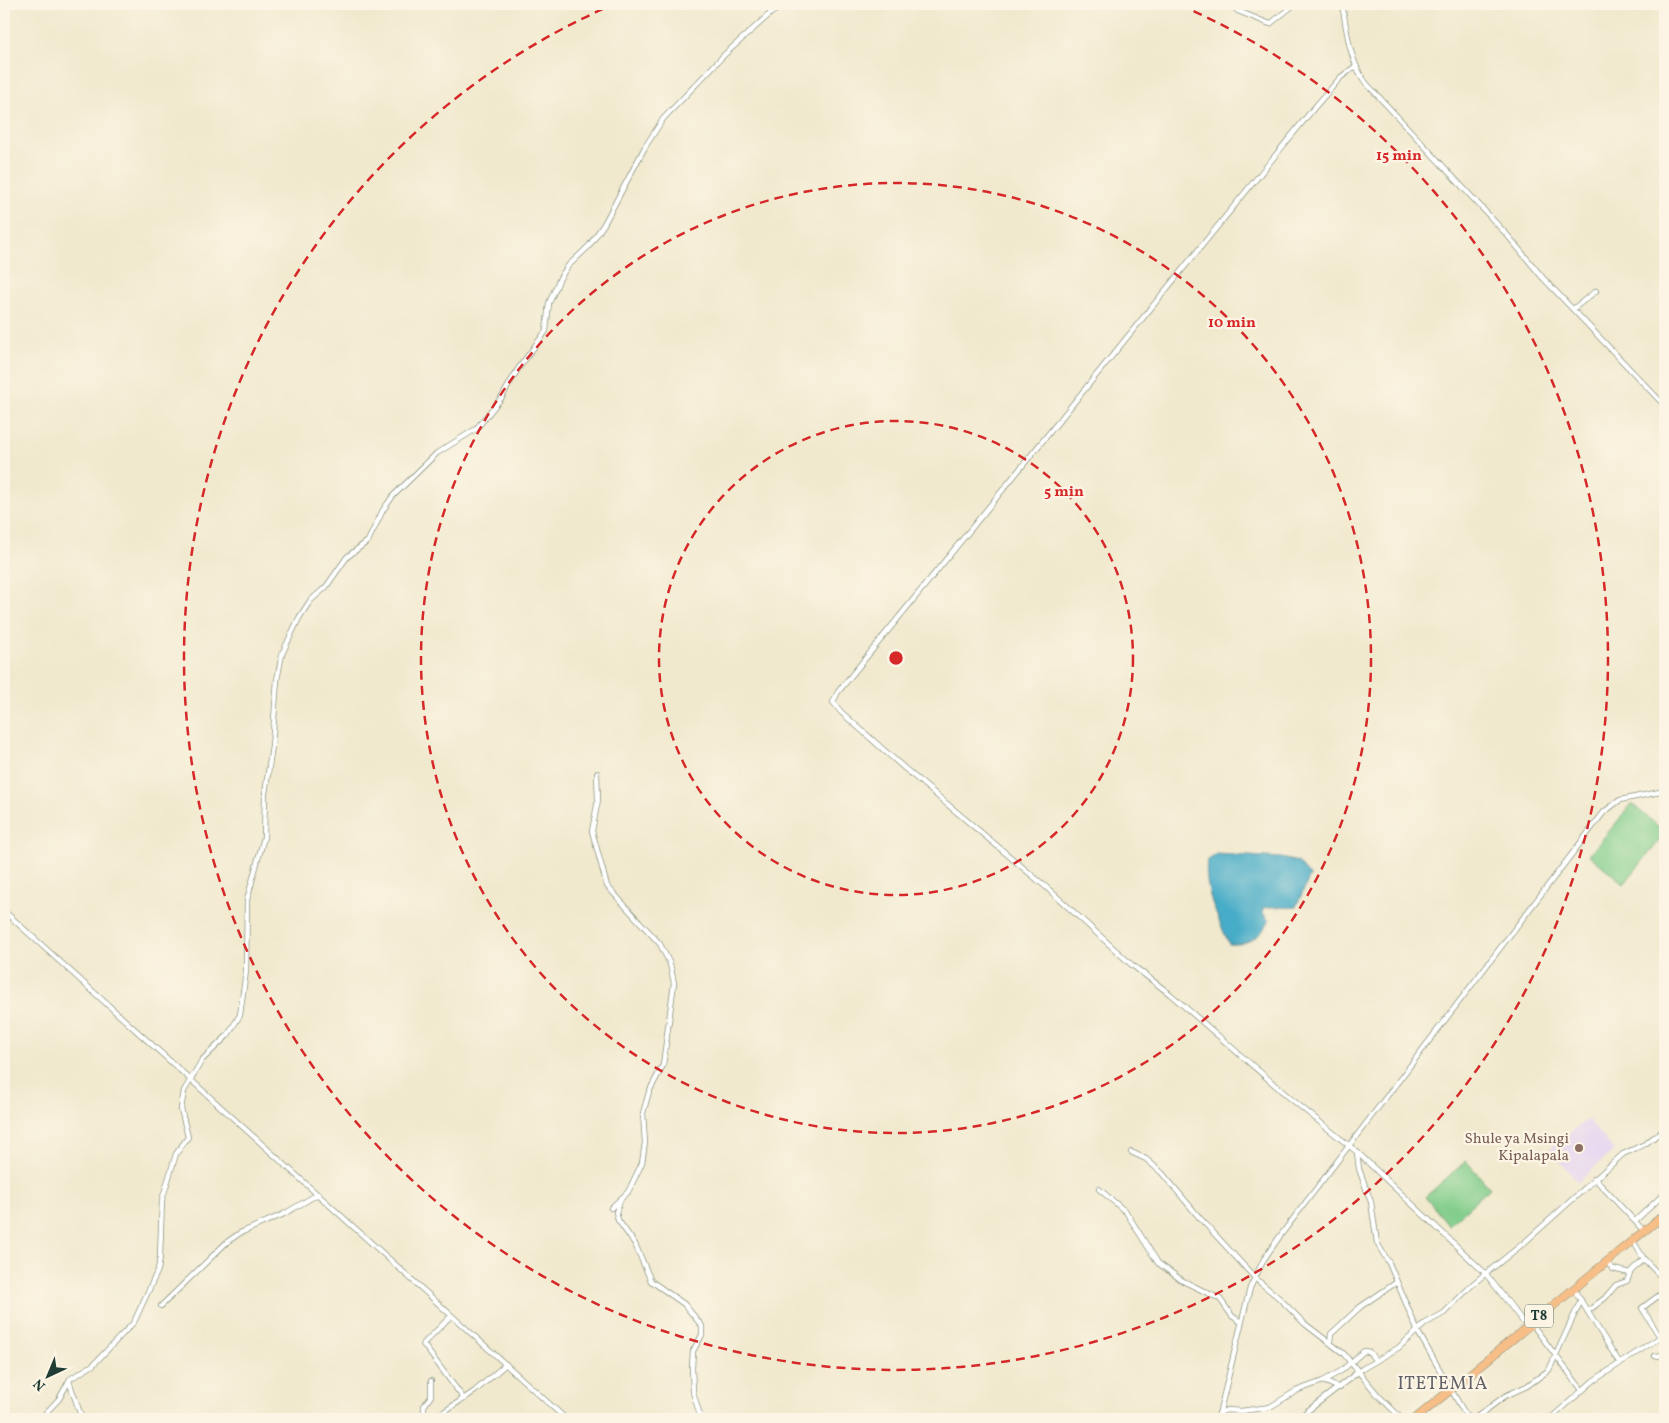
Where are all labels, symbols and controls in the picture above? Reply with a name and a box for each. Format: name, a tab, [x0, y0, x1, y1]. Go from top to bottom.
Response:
text: 15 min	[1376, 146, 1422, 167]
text: 10 min	[1208, 313, 1256, 334]
text: 5 min	[1044, 482, 1084, 503]
centre of rings	[887, 649, 905, 667]
place label: Shule ya Msingi Kipalapala	[1465, 1129, 1569, 1167]
marker: Shule ya Msingi Kipalapala	[1573, 1142, 1585, 1154]
road number: T8	[1525, 1304, 1553, 1328]
north arrow	[22, 1350, 72, 1400]
district label: ITETEMIA	[1397, 1372, 1489, 1397]
text: N	[30, 1374, 50, 1395]

